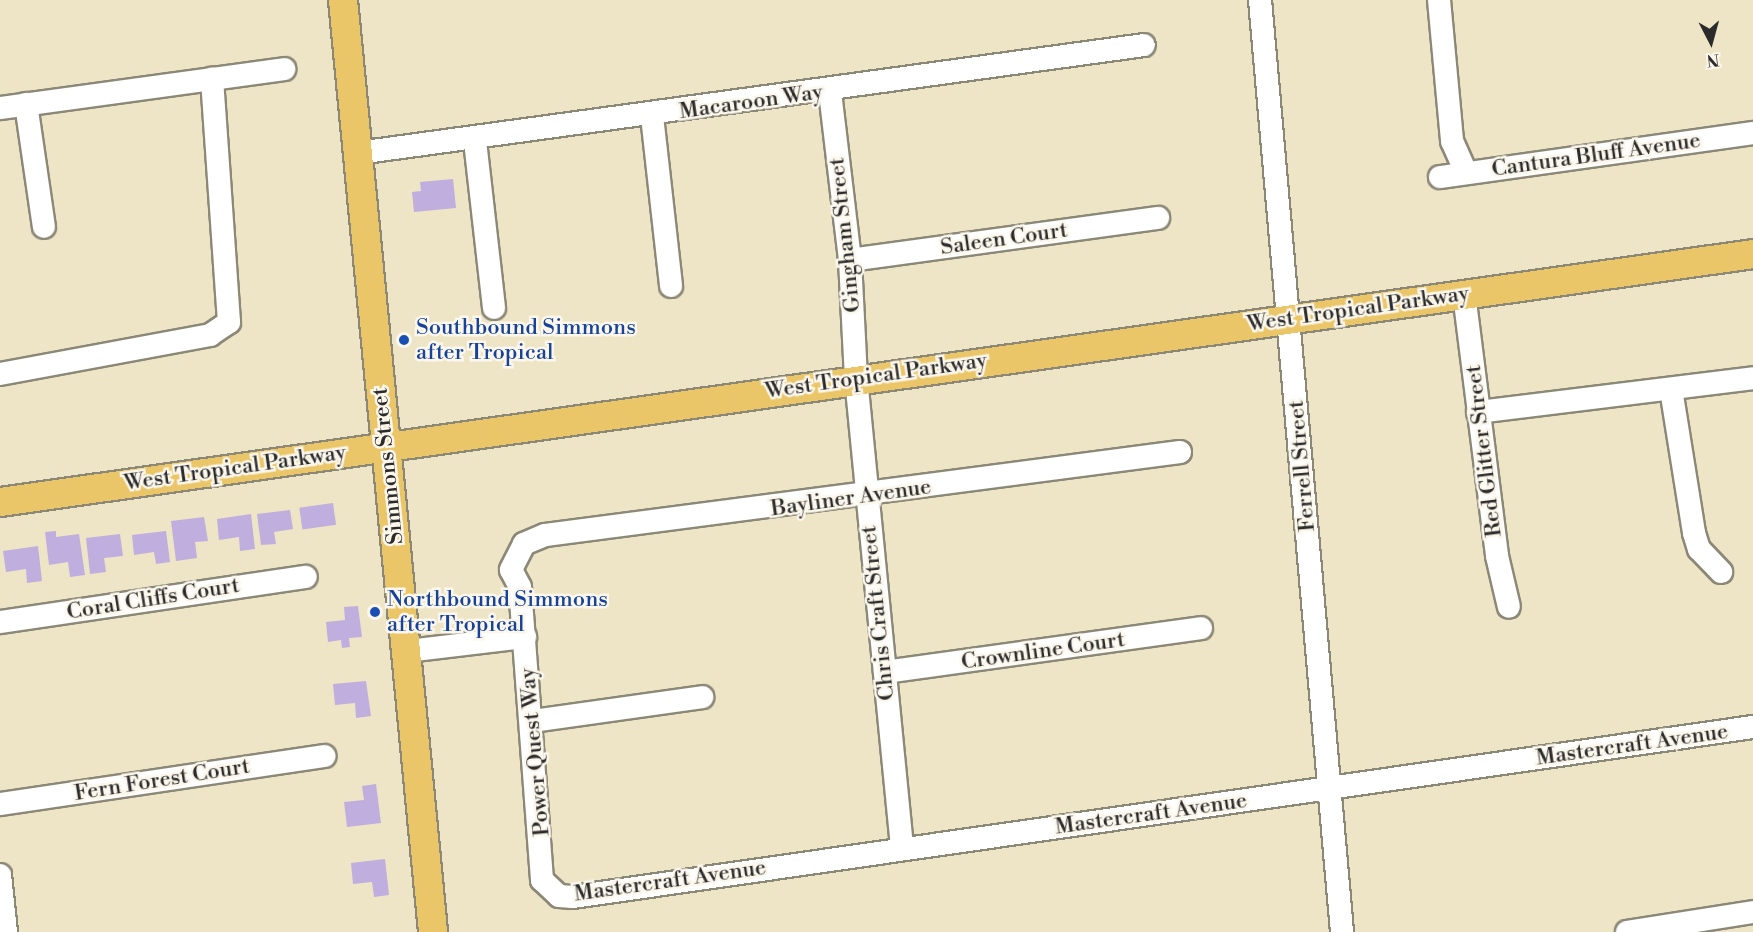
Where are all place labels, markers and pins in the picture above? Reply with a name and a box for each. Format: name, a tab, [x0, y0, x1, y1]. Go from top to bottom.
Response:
place label: Southbound Simmons after Tropical	[416, 314, 636, 366]
marker: Southbound Simmons after Tropical	[397, 333, 411, 347]
place label: Northbound Simmons after Tropical	[387, 586, 608, 638]
marker: Northbound Simmons after Tropical	[368, 605, 382, 619]

